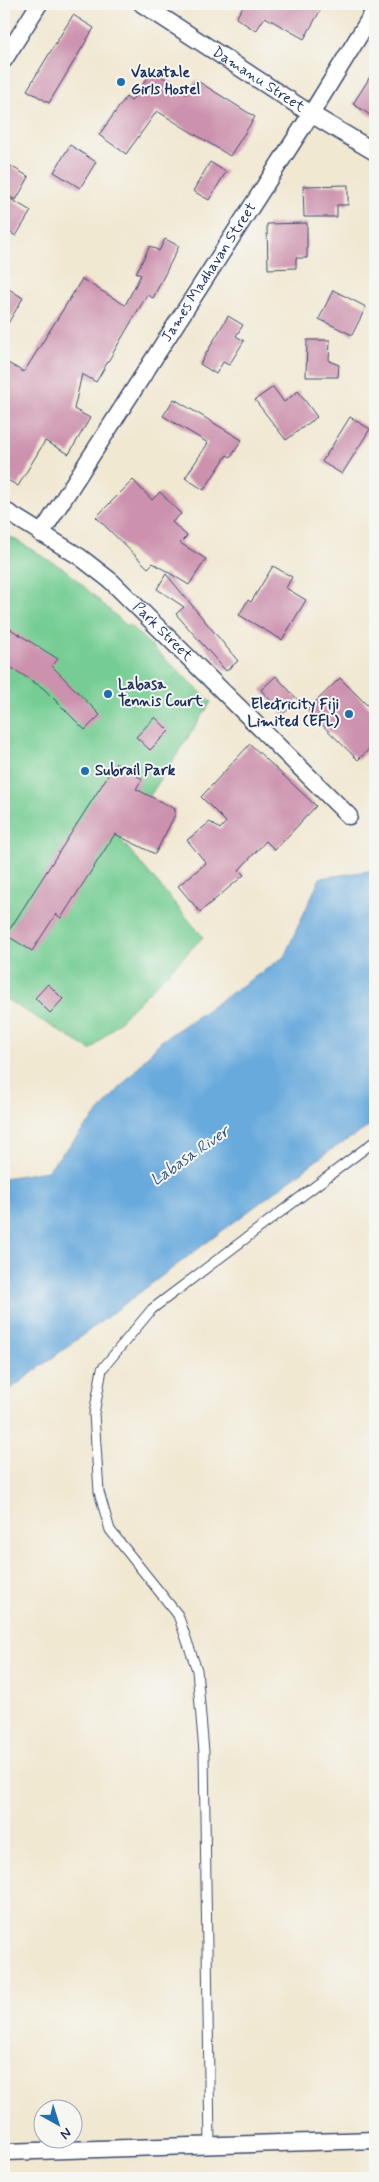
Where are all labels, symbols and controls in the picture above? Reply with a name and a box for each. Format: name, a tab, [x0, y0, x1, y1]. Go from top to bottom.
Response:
street label: Damanu Street	[208, 42, 309, 117]
place label: Vakatale Girls Hostel	[131, 63, 201, 100]
marker: Vakatale Girls Hostel	[115, 76, 127, 88]
street label: James Madhavan Street	[157, 199, 261, 346]
street label: Park Street	[128, 598, 197, 666]
place label: Labasa Tennis Court	[118, 675, 204, 712]
marker: Labasa Tennis Court	[102, 688, 114, 700]
place label: Electricity Fiji Limited (EFL)	[247, 695, 340, 732]
marker: Electricity Fiji Limited (EFL)	[343, 708, 355, 720]
place label: Subrail Park	[95, 761, 176, 781]
marker: Subrail Park	[79, 765, 91, 777]
water label: Labasa River	[147, 1120, 235, 1191]
north arrow	[32, 2100, 82, 2150]
text: N	[56, 2123, 75, 2143]

